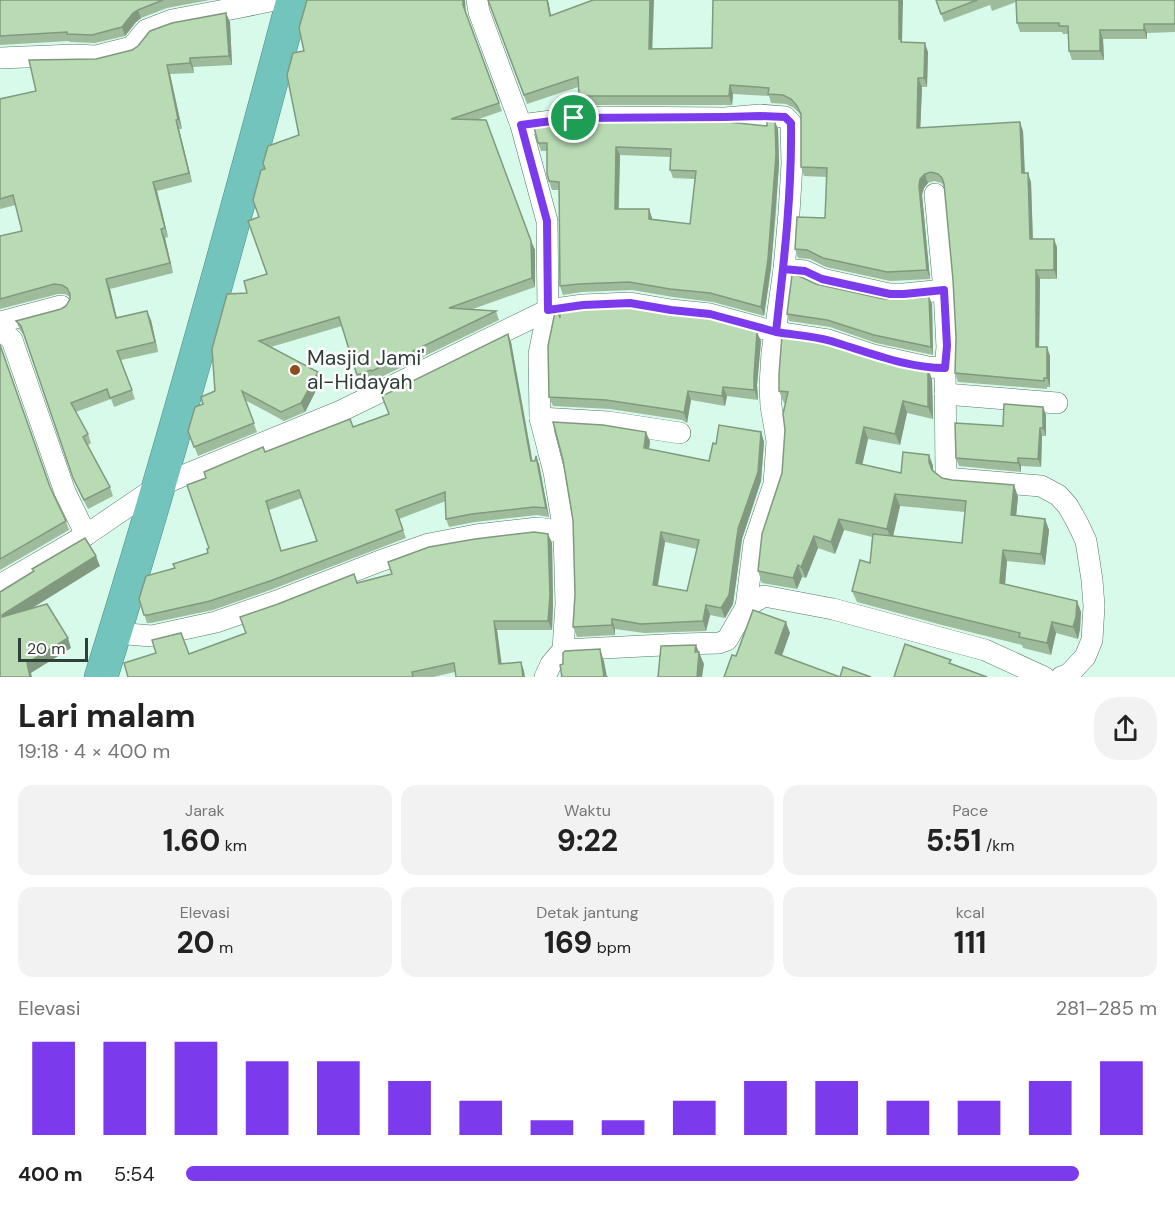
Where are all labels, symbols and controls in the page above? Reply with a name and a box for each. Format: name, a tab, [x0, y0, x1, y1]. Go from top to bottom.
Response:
pin	[548, 92, 599, 143]
icon: arrive	[557, 101, 590, 134]
place label: Masjid Jami' al-Hidayah	[307, 344, 425, 396]
marker: Masjid Jami' al-Hidayah	[288, 363, 302, 377]
scale bar	[18, 635, 88, 662]
text: 20 m	[27, 638, 66, 659]
text: Lari malam	[18, 694, 196, 737]
button: share	[1094, 697, 1157, 760]
text: 19:18 · 4 × 400 m	[18, 738, 170, 764]
text: Jarak	[185, 800, 225, 821]
text: Waktu	[564, 800, 611, 821]
text: Pace	[952, 800, 988, 821]
text: 1.60	[163, 821, 220, 860]
text: 9:22	[557, 821, 618, 860]
text: 5:51	[926, 821, 982, 860]
text: km	[220, 835, 247, 856]
text: /km	[982, 835, 1015, 856]
text: Elevasi	[180, 902, 230, 923]
text: Detak jantung	[536, 902, 639, 923]
text: kcal	[956, 902, 985, 923]
text: 20	[176, 923, 215, 962]
text: 169	[544, 923, 592, 962]
text: 111	[954, 923, 987, 962]
text: m	[215, 937, 233, 958]
text: bpm	[592, 937, 631, 958]
text: Elevasi	[18, 995, 80, 1021]
text: 281–285 m	[1056, 995, 1157, 1021]
text: 400 m	[18, 1161, 83, 1187]
text: 5:54	[114, 1161, 155, 1187]

